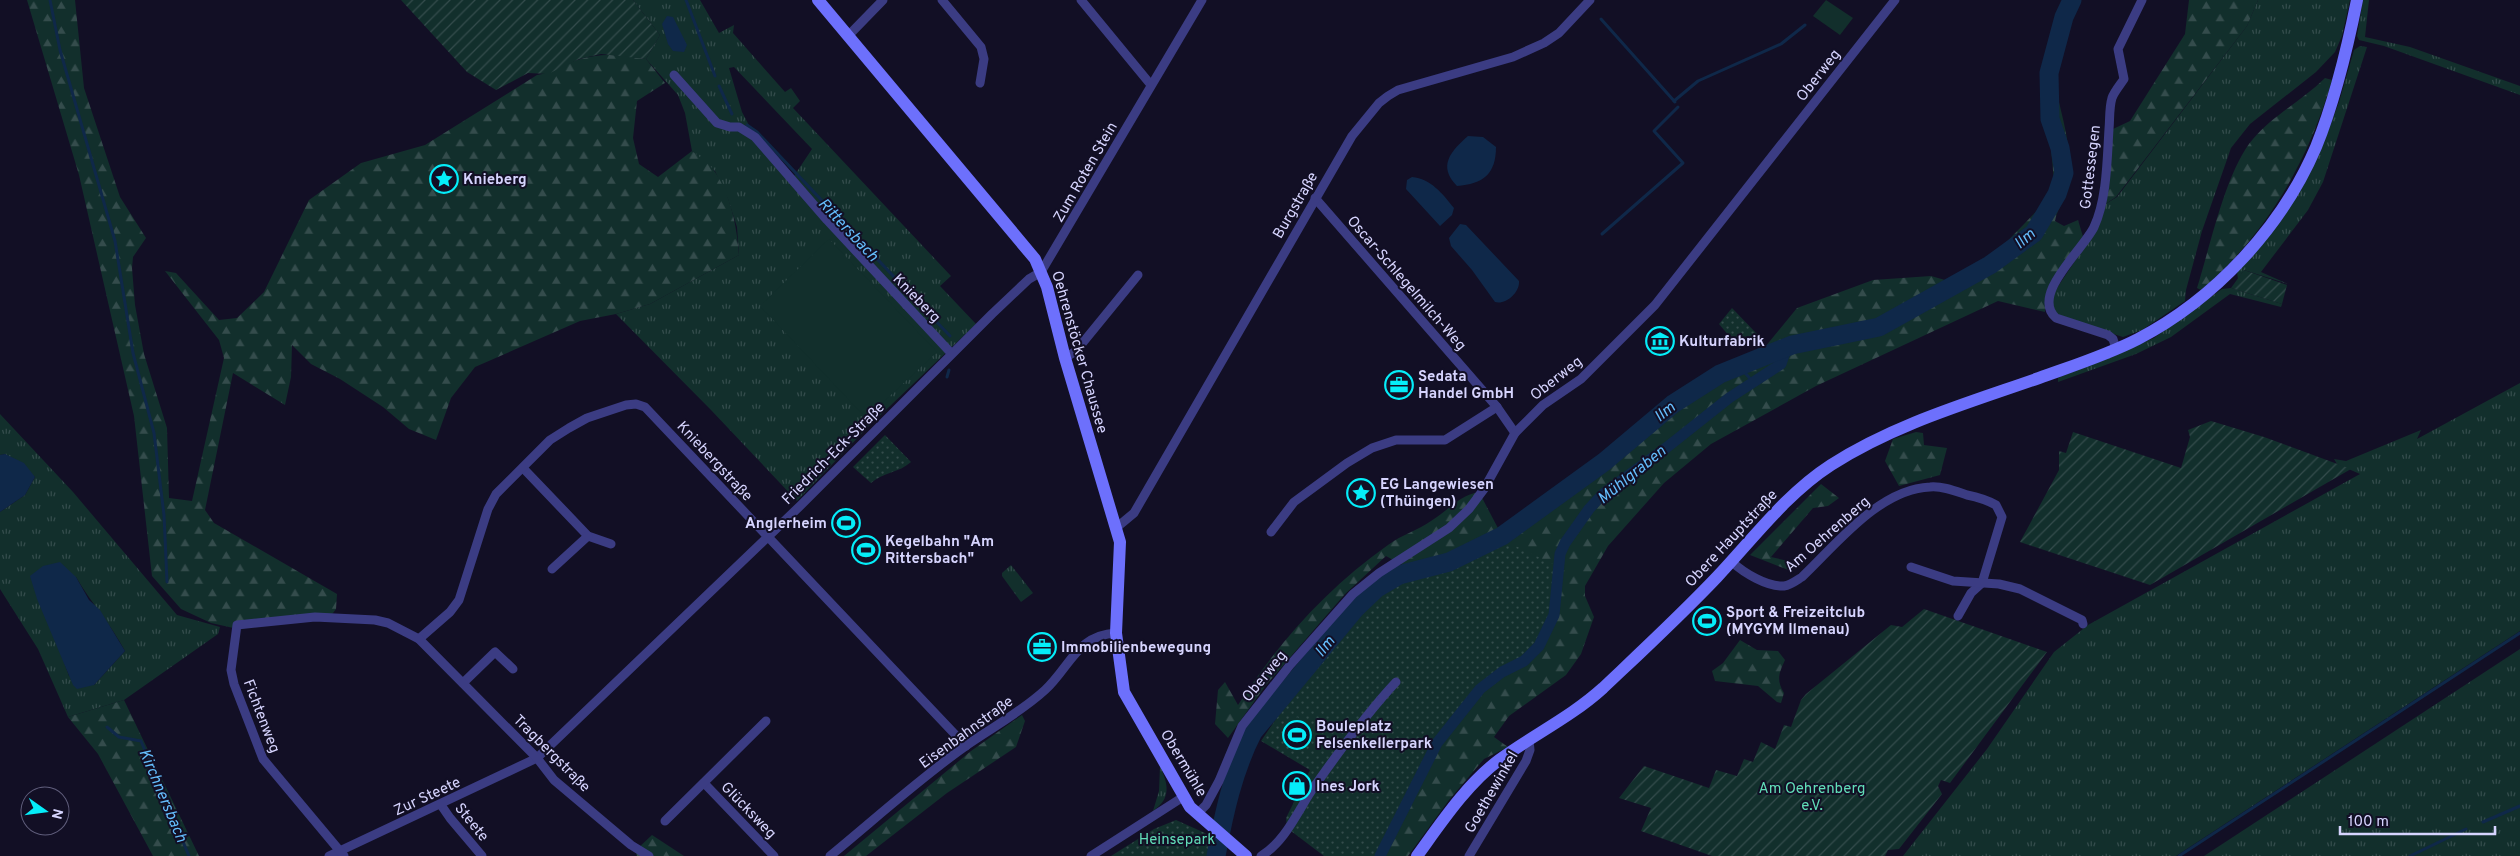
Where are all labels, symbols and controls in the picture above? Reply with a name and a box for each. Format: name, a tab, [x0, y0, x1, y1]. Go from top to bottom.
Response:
street label: Oberweg	[1793, 46, 1845, 106]
street label: Zum Roten Stein	[1050, 119, 1123, 226]
street label: Gottessegen	[2077, 124, 2106, 210]
place icon: Knieberg	[429, 164, 459, 194]
street label: Burgstraße	[1270, 169, 1323, 243]
place label: Knieberg	[463, 171, 527, 190]
water label: Rittersbach	[813, 194, 882, 267]
street label: Oscar-Schlegelmilch-Weg	[1342, 213, 1470, 355]
water label: Ilm	[2011, 225, 2040, 254]
street label: Oehrenstöcker Chaussee	[1046, 269, 1111, 436]
street label: Knieberg	[888, 270, 944, 328]
museum icon: Kulturfabrik	[1645, 326, 1675, 356]
place label: Kulturfabrik	[1679, 333, 1765, 352]
street label: Oberweg	[1527, 353, 1587, 405]
place label: Sedata Handel GmbH	[1418, 368, 1514, 404]
office icon: Sedata Handel GmbH	[1384, 370, 1414, 400]
water label: Ilm	[1651, 398, 1680, 427]
street label: Friedrich-Eck-Straße	[779, 399, 890, 510]
street label: Kniebergstraße	[672, 418, 756, 506]
water label: Mühlgraben	[1594, 442, 1671, 509]
place label: EG Langewiesen (Thüingen)	[1380, 476, 1494, 512]
place icon: EG Langewiesen (Thüingen)	[1346, 478, 1376, 508]
street label: Obere Hauptstraße	[1682, 486, 1782, 592]
street label: Am Oehrenberg	[1781, 493, 1875, 577]
sports icon: Anglerheim	[831, 508, 861, 538]
place label: Anglerheim	[745, 515, 827, 534]
place label: Kegelbahn "Am Rittersbach"	[885, 533, 994, 569]
sports icon: Kegelbahn "Am Rittersbach"	[851, 535, 881, 565]
place label: Sport & Freizeitclub (MYGYM Ilmenau)	[1726, 604, 1865, 640]
sports icon: Sport & Freizeitclub (MYGYM Ilmenau)	[1692, 606, 1722, 636]
office icon: Immobilienbewegung	[1027, 632, 1057, 662]
water label: Ilm	[1311, 633, 1340, 662]
place label: Immobilienbewegung	[1061, 639, 1211, 658]
street label: Oberweg	[1239, 647, 1292, 707]
street label: Fichtenweg	[238, 677, 283, 756]
street label: Eisenbahnstraße	[916, 693, 1018, 774]
street label: Tragbergstraße	[508, 711, 594, 797]
place label: Bouleplatz Felsenkellerpark	[1316, 718, 1432, 754]
sports icon: Bouleplatz Felsenkellerpark	[1282, 720, 1312, 750]
street label: Obermühle	[1155, 727, 1210, 801]
water label: Kirchnersbach	[133, 746, 191, 846]
street label: Goethewinkel	[1461, 748, 1523, 837]
shop icon: Ines Jork	[1282, 771, 1312, 801]
street label: Zur Steete	[391, 774, 464, 821]
place label: Ines Jork	[1316, 778, 1380, 797]
street label: Glücksweg	[716, 779, 780, 844]
park label: Am Oehrenberg e.V.	[1759, 780, 1865, 816]
north arrow	[20, 786, 70, 836]
street label: Steete	[450, 800, 492, 846]
scale bar	[2340, 804, 2495, 836]
text: N	[47, 807, 66, 821]
text: 100 m	[2348, 813, 2389, 832]
park label: Heinsepark	[1139, 831, 1215, 850]

